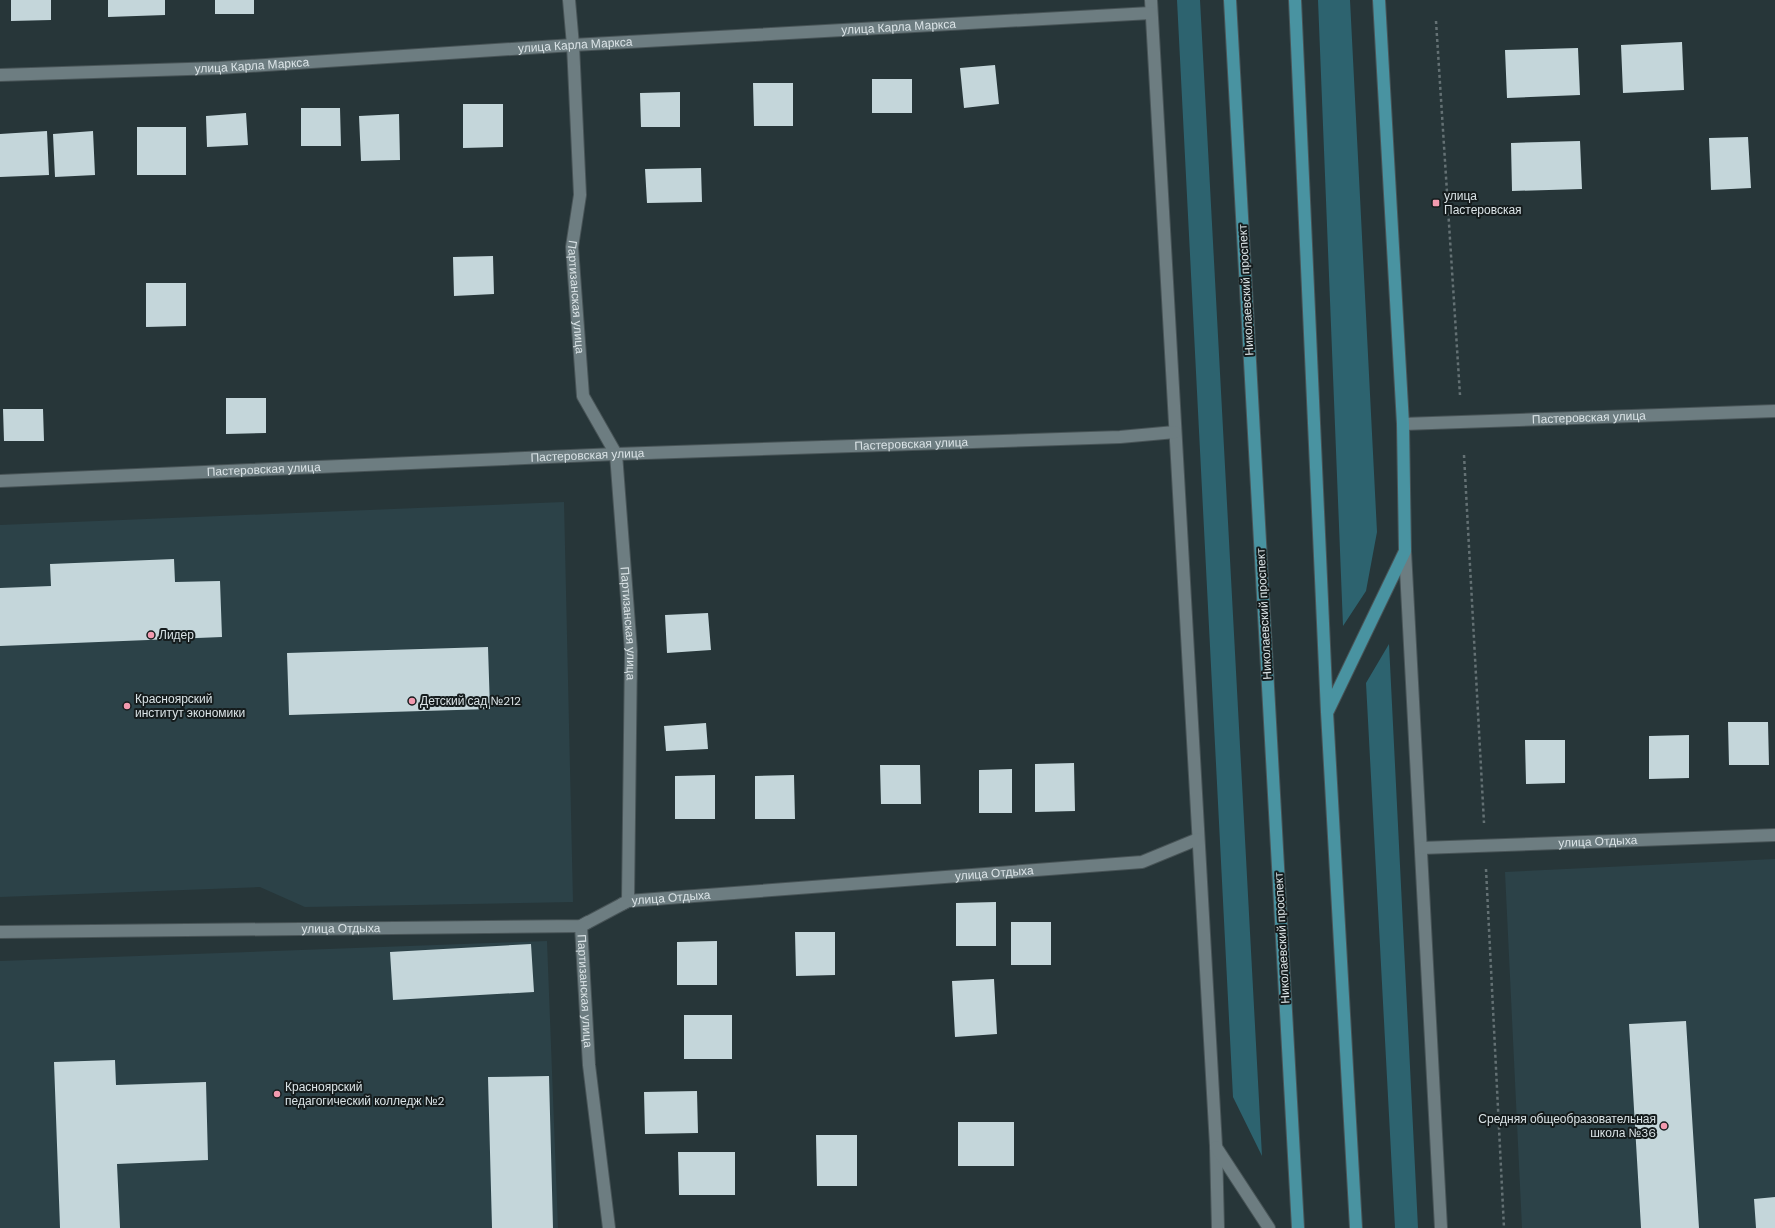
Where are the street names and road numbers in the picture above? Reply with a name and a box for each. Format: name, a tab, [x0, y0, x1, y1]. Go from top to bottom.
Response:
street label: улица Карла Маркса	[841, 16, 957, 38]
street label: улица Карла Маркса	[517, 34, 633, 57]
street label: улица Карла Маркса	[194, 54, 310, 77]
street label: Николаевский проспект	[1235, 223, 1257, 356]
street label: Партизанская улица	[564, 239, 588, 355]
street label: Пастеровская улица	[1532, 408, 1646, 427]
street label: Пастеровская улица	[854, 434, 969, 454]
street label: Пастеровская улица	[530, 445, 645, 466]
street label: Пастеровская улица	[206, 459, 321, 480]
street label: Николаевский проспект	[1253, 547, 1275, 680]
street label: Партизанская улица	[617, 566, 639, 681]
street label: улица Отдыха	[1558, 832, 1638, 851]
street label: улица Отдыха	[954, 862, 1034, 884]
street label: Николаевский проспект	[1271, 871, 1293, 1004]
street label: улица Отдыха	[631, 887, 711, 909]
street label: улица Отдыха	[301, 920, 381, 937]
street label: Партизанская улица	[573, 934, 596, 1049]

